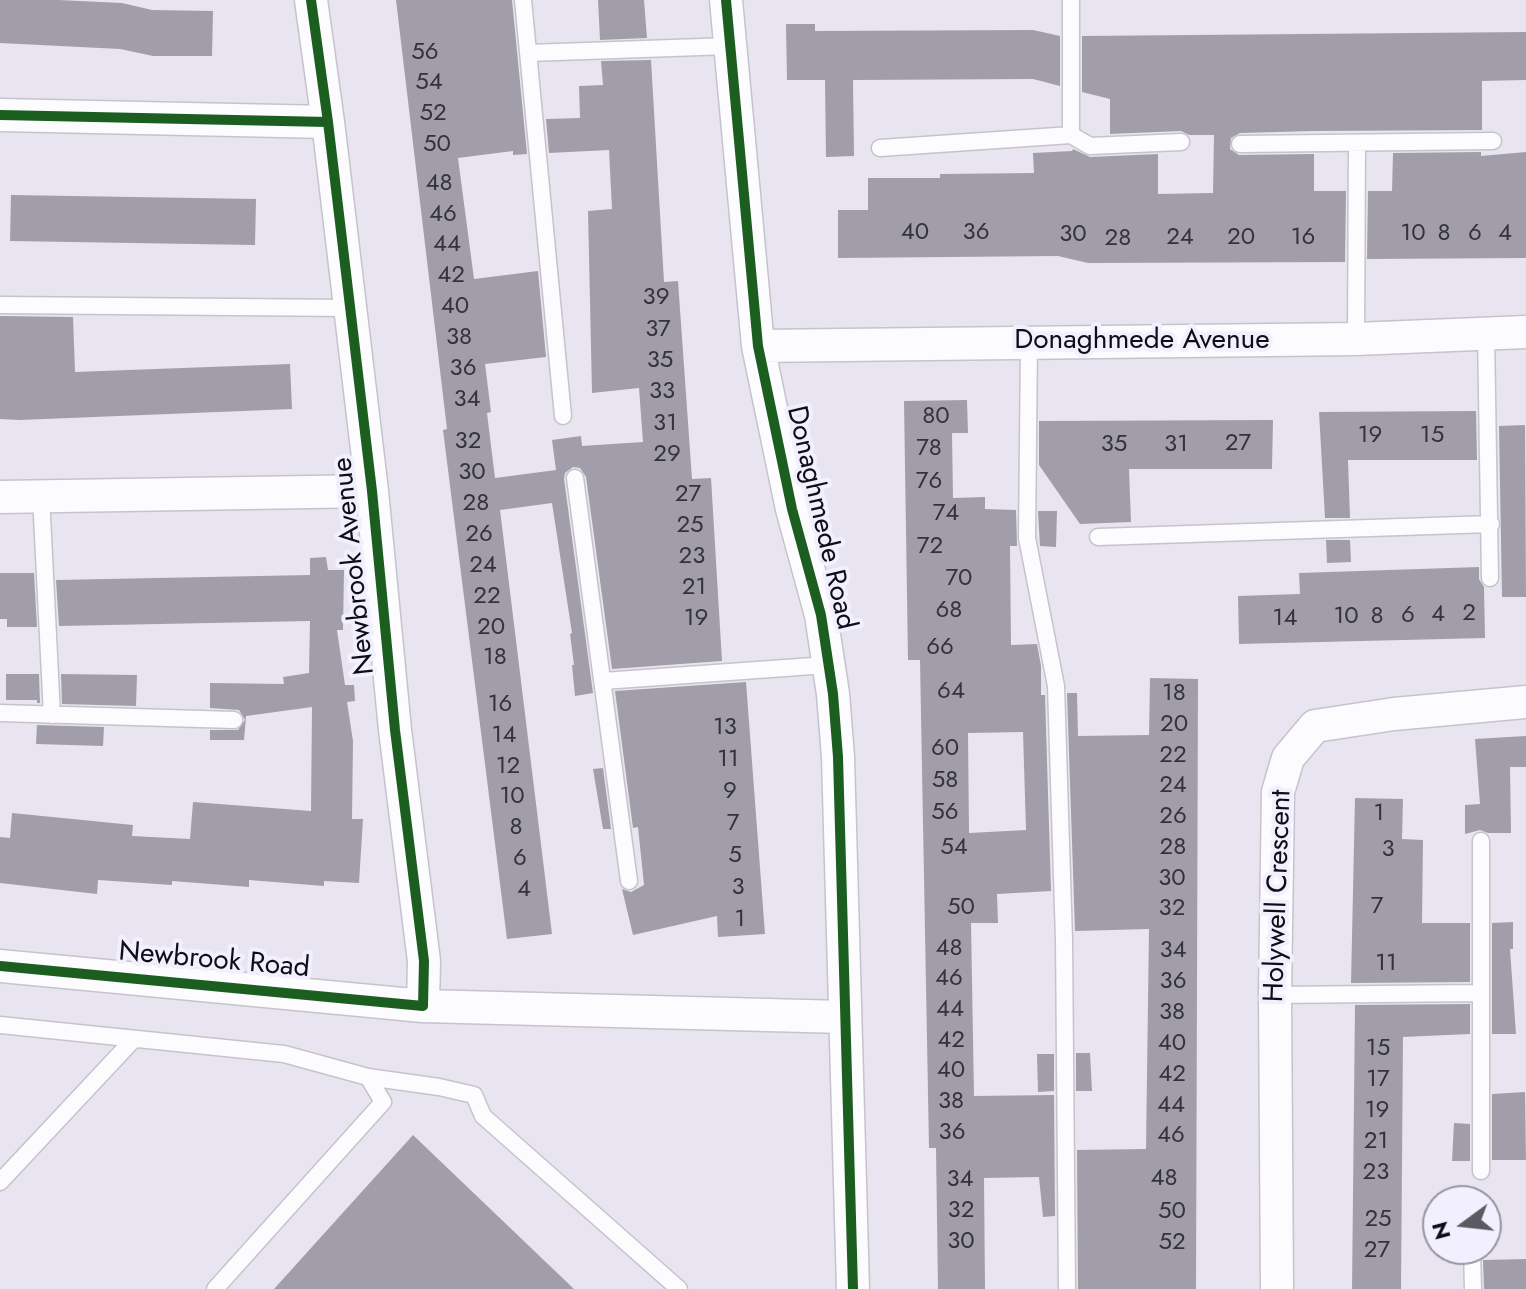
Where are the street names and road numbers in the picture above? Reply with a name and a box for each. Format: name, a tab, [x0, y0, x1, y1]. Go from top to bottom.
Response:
street label: Donaghmede Avenue	[1014, 324, 1270, 358]
street label: Donaghmede Road	[778, 403, 862, 633]
street label: Newbrook Avenue	[327, 456, 383, 676]
street label: Holywell Crescent	[1259, 789, 1299, 1003]
street label: Newbrook Road	[117, 936, 311, 986]

